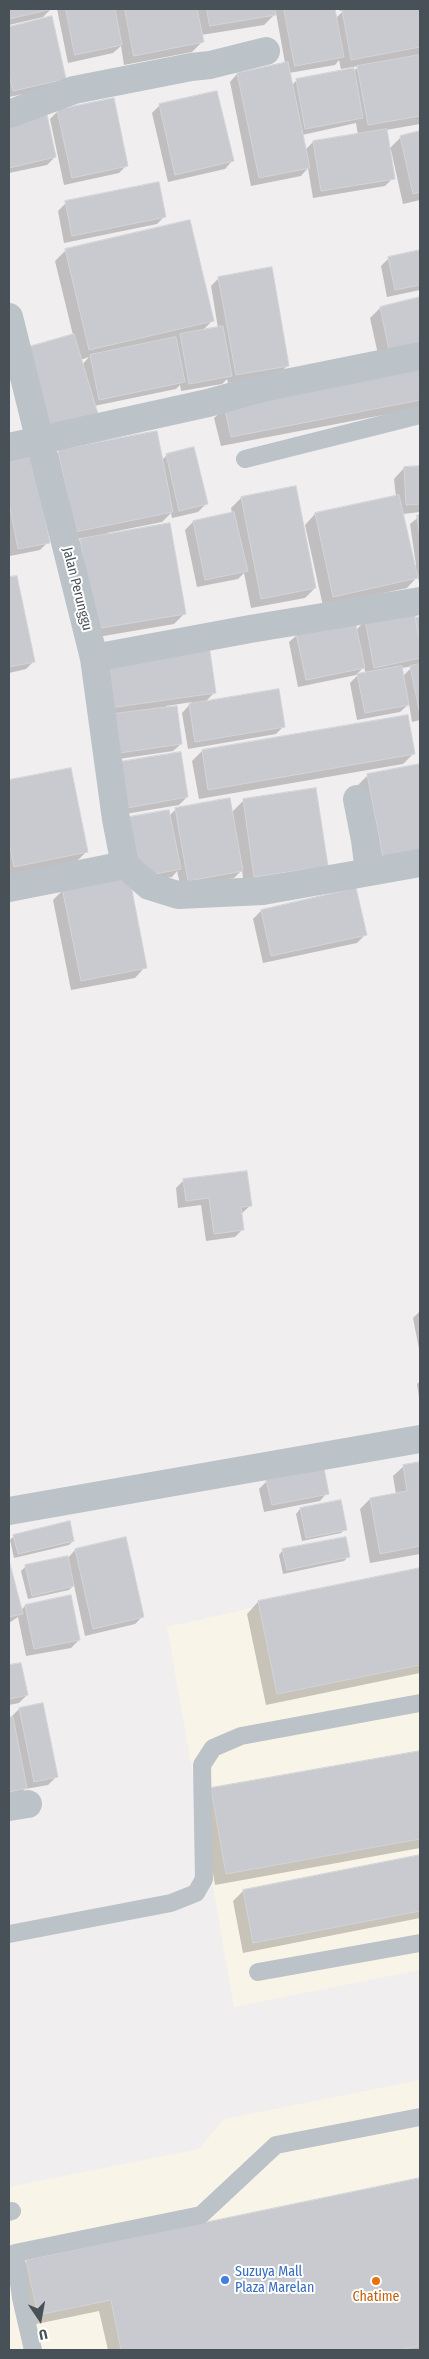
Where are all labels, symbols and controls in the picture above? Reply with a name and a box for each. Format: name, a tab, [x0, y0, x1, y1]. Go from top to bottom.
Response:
street label: Jalan Perunggu	[59, 546, 95, 632]
place label: Suzuya Mall Plaza Marelan	[235, 2264, 314, 2296]
marker: Suzuya Mall Plaza Marelan	[219, 2274, 231, 2286]
marker: Chatime	[370, 2275, 382, 2287]
place label: Chatime	[353, 2289, 399, 2305]
north arrow	[15, 2294, 65, 2344]
text: U	[37, 2325, 49, 2343]

